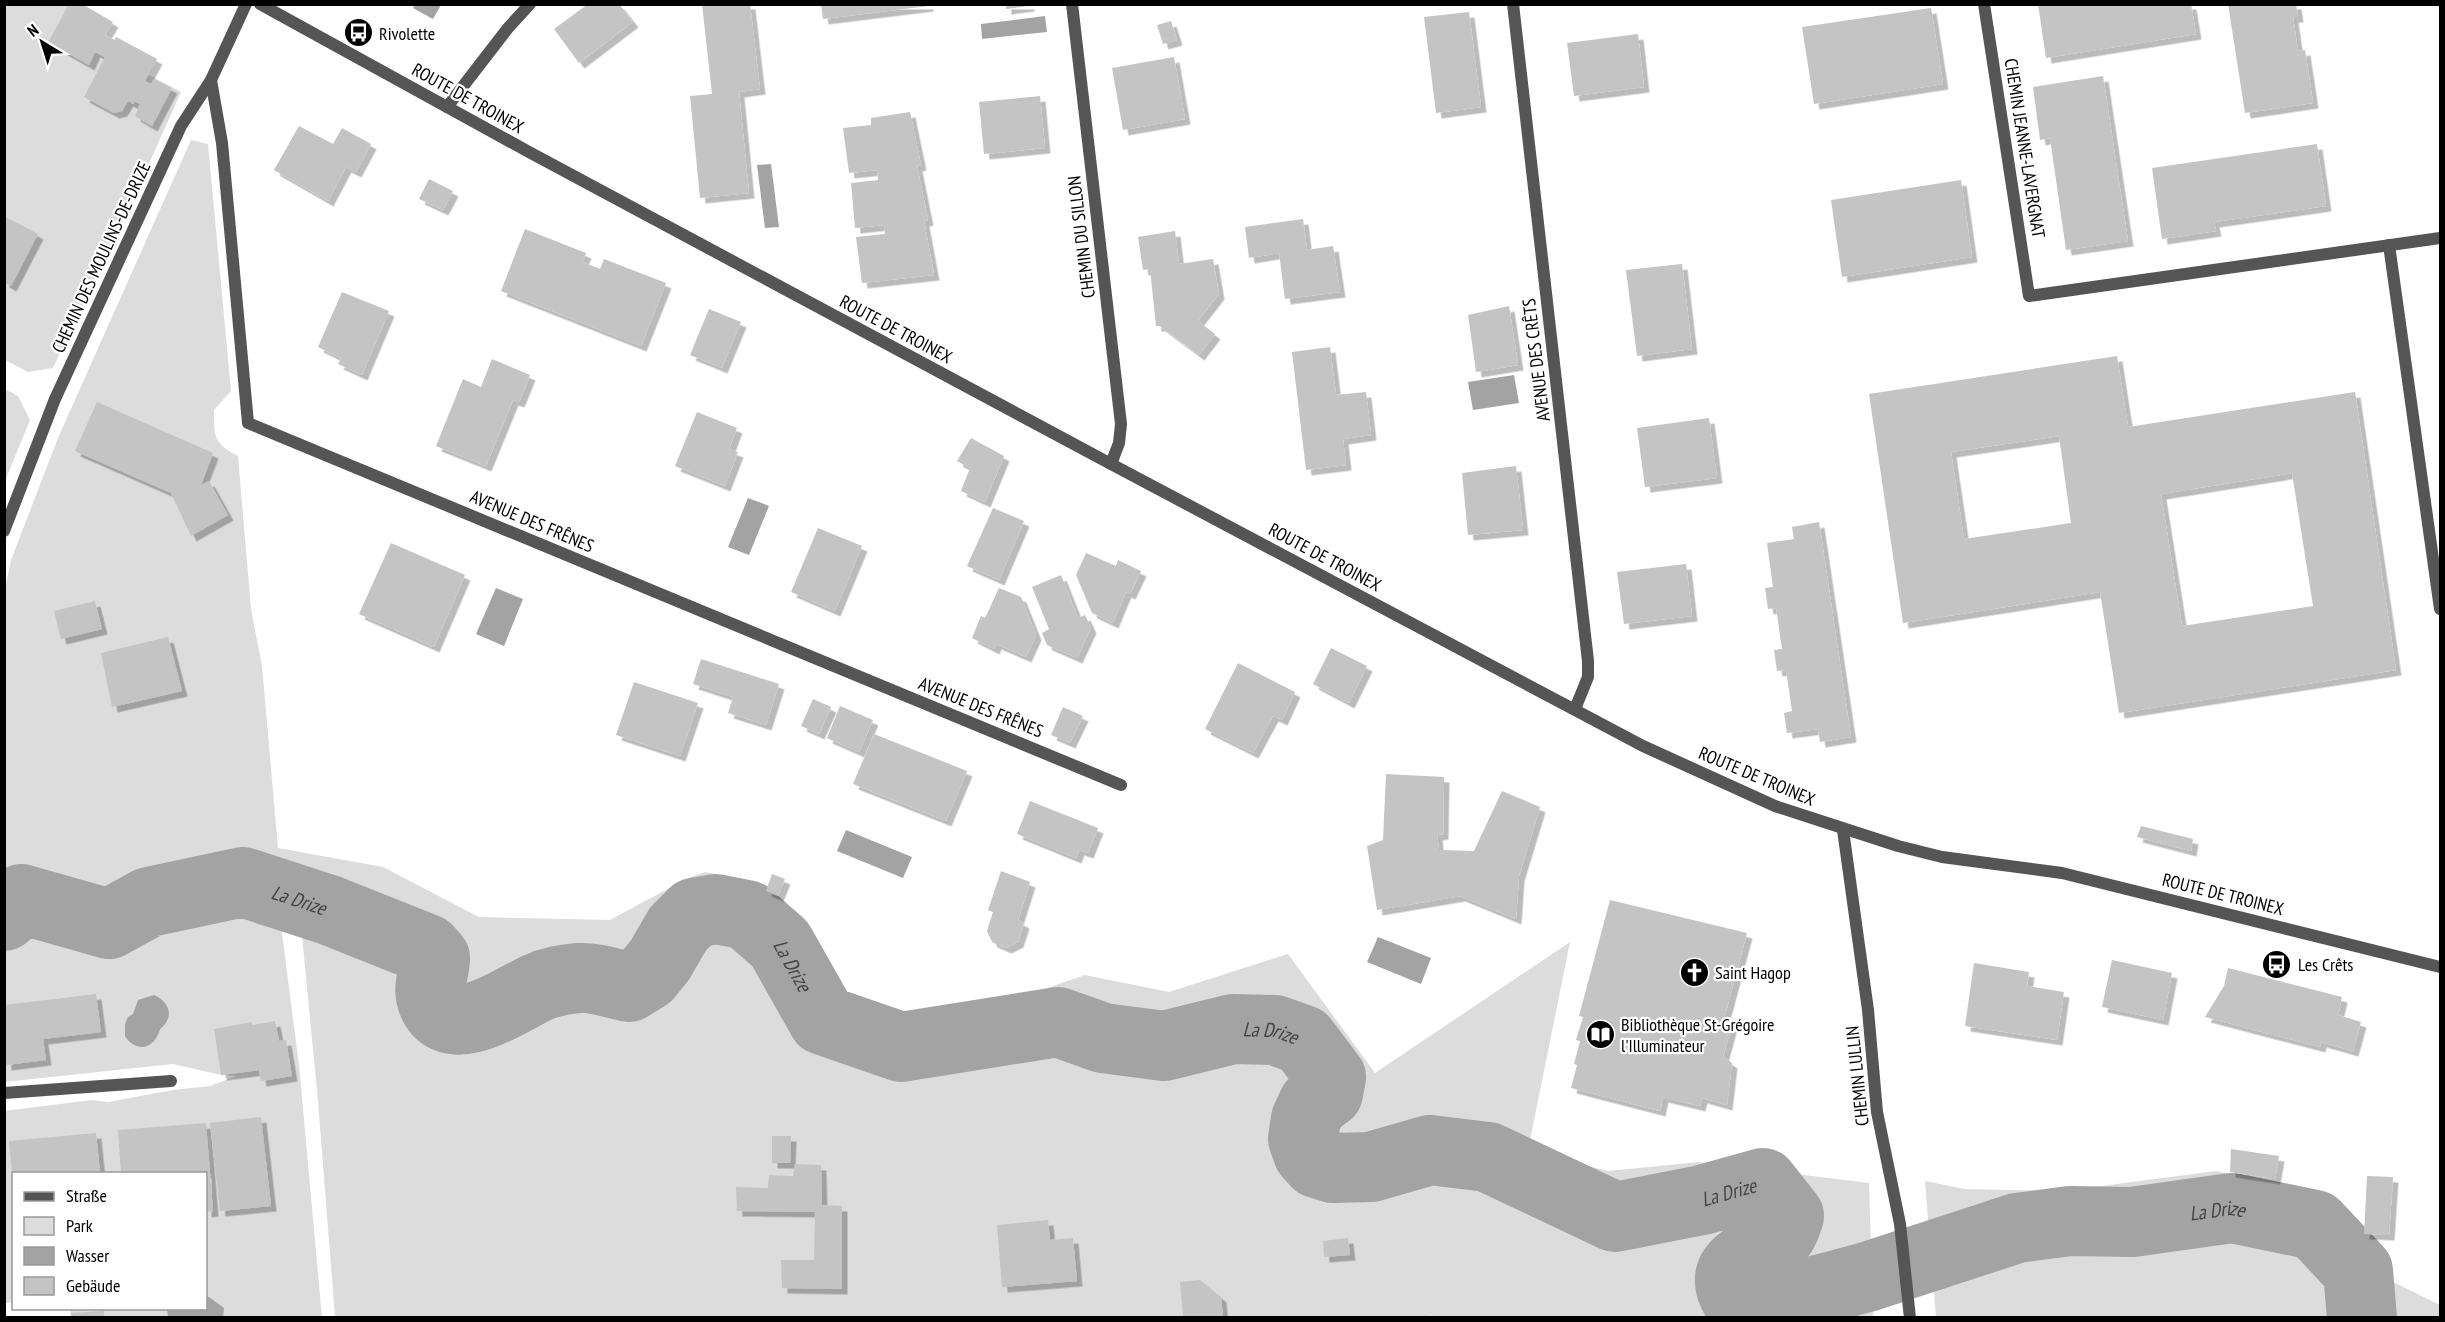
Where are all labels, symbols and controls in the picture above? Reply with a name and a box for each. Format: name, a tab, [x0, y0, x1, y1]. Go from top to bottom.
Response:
north arrow	[12, 12, 72, 72]
bus stop icon: Rivolette	[342, 17, 374, 49]
text: N	[23, 20, 42, 41]
place label: Rivolette	[379, 22, 435, 45]
street label: CHEMIN JEANNE-LAVERGNAT	[1999, 57, 2051, 239]
street label: ROUTE DE TROINEX	[408, 58, 528, 138]
street label: CHEMIN DES MOULINS-DE-DRIZE	[46, 158, 156, 356]
street label: CHEMIN DU SILLON	[1062, 175, 1100, 299]
street label: ROUTE DE TROINEX	[836, 290, 956, 368]
street label: AVENUE DES CRÊTS	[1517, 297, 1555, 423]
street label: AVENUE DES FRÊNES	[467, 485, 598, 557]
street label: ROUTE DE TROINEX	[1265, 518, 1385, 596]
street label: AVENUE DES FRÊNES	[915, 672, 1047, 743]
street label: ROUTE DE TROINEX	[1695, 741, 1819, 811]
street label: ROUTE DE TROINEX	[2160, 868, 2286, 920]
water label: La Drize	[268, 879, 331, 922]
water label: La Drize	[767, 935, 818, 998]
bus stop icon: Les Crêts	[2261, 948, 2293, 980]
place label: Les Crêts	[2298, 953, 2353, 976]
church icon: Saint Hagop	[1678, 956, 1710, 988]
place label: Saint Hagop	[1715, 961, 1791, 984]
place label: Bibliothèque St-Grégoire l'Illuminateur	[1621, 1013, 1774, 1057]
water label: La Drize	[1242, 1016, 1303, 1051]
library icon: Bibliothèque St-Grégoire l'Illuminateur	[1584, 1018, 1616, 1050]
street label: CHEMIN LULLIN	[1840, 1025, 1874, 1127]
legend	[12, 1172, 207, 1310]
water label: La Drize	[1698, 1172, 1761, 1213]
text: Straße	[66, 1184, 107, 1207]
water label: La Drize	[2188, 1195, 2249, 1227]
text: Park	[66, 1214, 93, 1237]
text: Wasser	[66, 1244, 109, 1267]
text: Gebäude	[66, 1274, 120, 1297]

